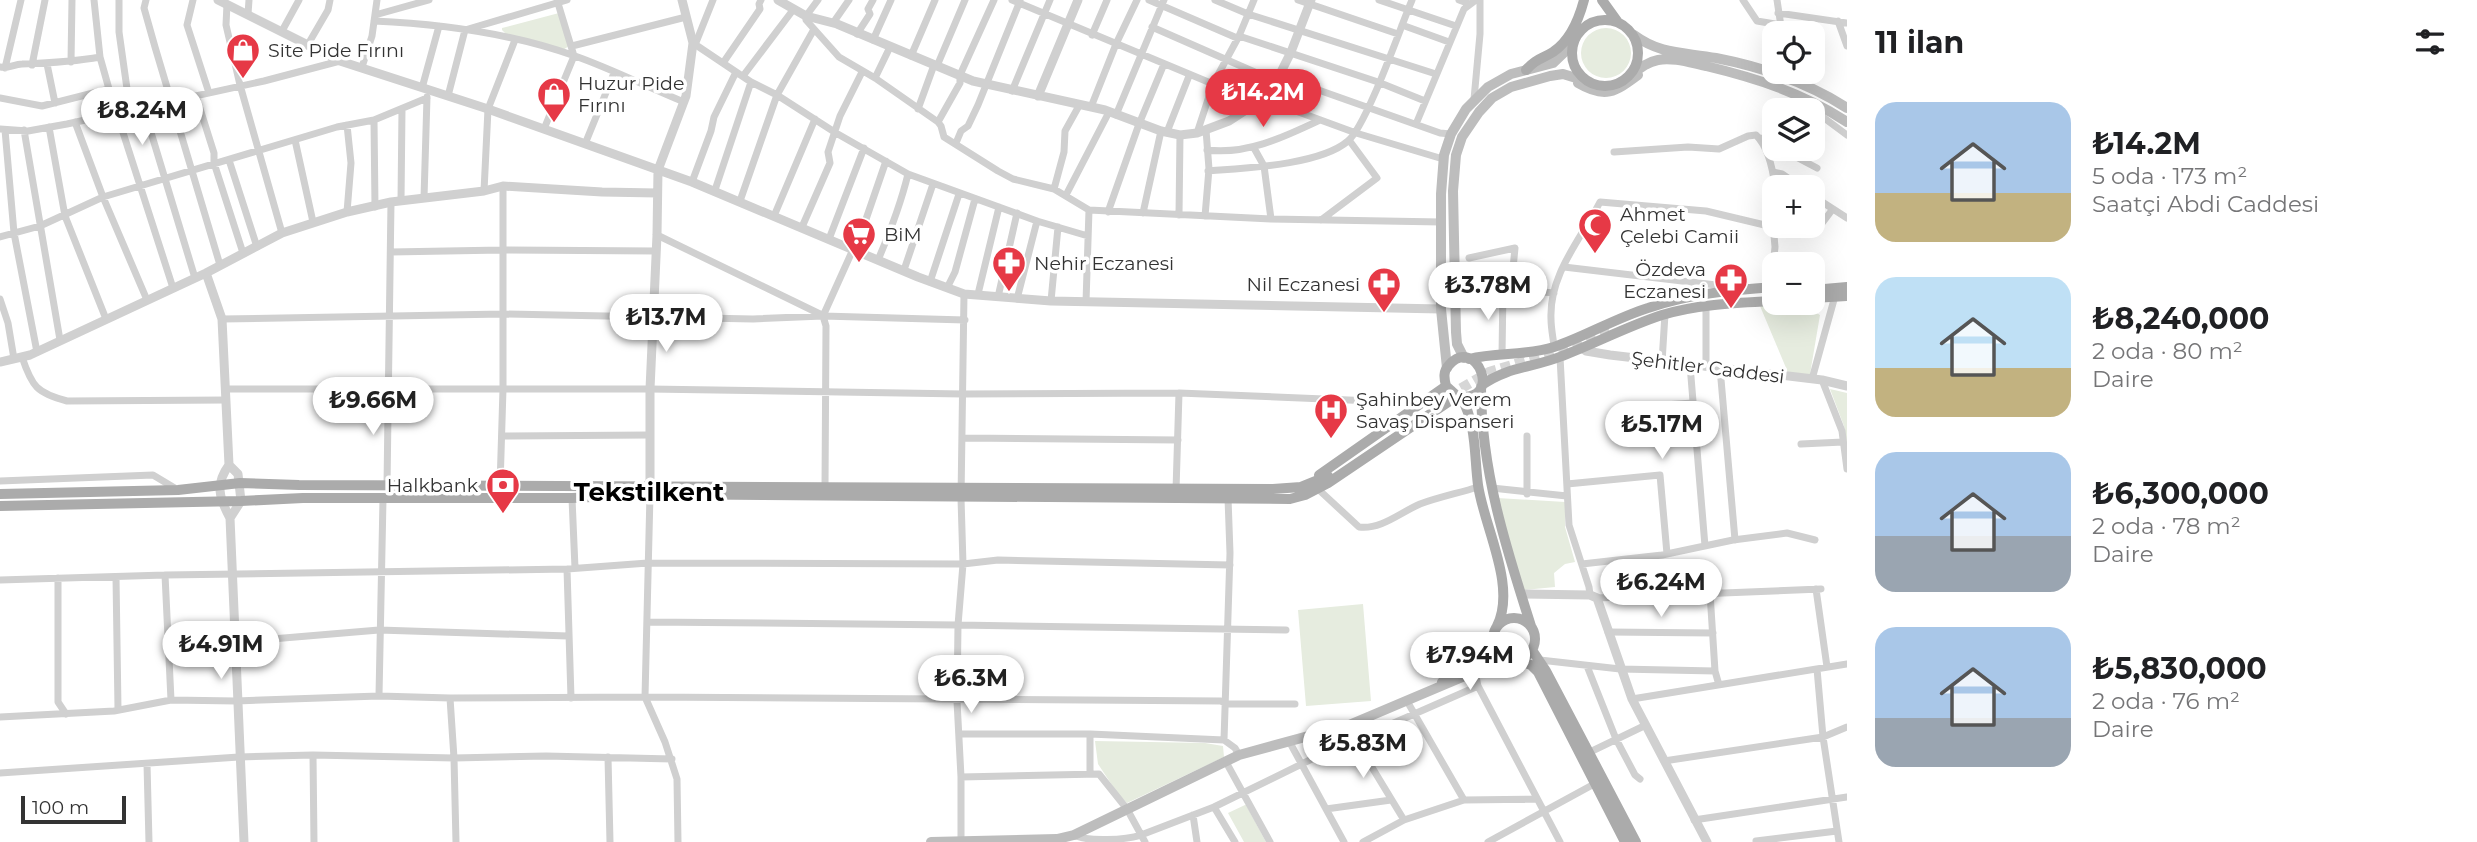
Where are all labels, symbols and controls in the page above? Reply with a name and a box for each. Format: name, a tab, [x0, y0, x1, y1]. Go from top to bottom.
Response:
map controls	[1762, 21, 1825, 315]
button: locate	[1762, 21, 1825, 84]
icon: filters	[2411, 23, 2449, 61]
text: 11 ilan	[1875, 24, 1964, 61]
shop icon: Site Pide Fırını	[224, 31, 262, 80]
place label: Site Pide Fırını	[268, 39, 404, 62]
pin: ₺14.2M	[1206, 69, 1320, 129]
place label: Huzur Pide Fırını	[578, 72, 684, 117]
shop icon: Huzur Pide Fırını	[535, 75, 573, 124]
text: ₺14.2M	[1221, 78, 1305, 106]
pin: ₺8.24M	[85, 88, 199, 147]
text: ₺8.24M	[97, 96, 187, 124]
button: layers	[1762, 98, 1825, 161]
text: ₺14.2M	[2092, 125, 2201, 162]
icon: home	[1931, 130, 2015, 214]
text: 5 oda · 173 m²	[2092, 162, 2247, 190]
button: +	[1762, 175, 1825, 238]
text: Saatçi Abdi Caddesi	[2092, 190, 2319, 218]
place label: Ahmet Çelebi Camii	[1620, 203, 1739, 248]
mosque icon: Ahmet Çelebi Camii	[1576, 206, 1614, 255]
supermarket icon: BiM	[840, 215, 878, 264]
place label: BiM	[884, 223, 922, 246]
pharmacy icon: Nehir Eczanesi	[990, 244, 1028, 293]
place label: Nehir Eczanesi	[1034, 252, 1174, 275]
button: −	[1762, 252, 1825, 315]
place label: Özdeva Eczanesi	[1623, 258, 1706, 303]
pharmacy icon: Özdeva Eczanesi	[1712, 261, 1750, 310]
pin: ₺3.78M	[1431, 262, 1545, 322]
pharmacy icon: Nil Eczanesi	[1365, 265, 1403, 314]
text: ₺3.78M	[1444, 271, 1532, 299]
place label: Nil Eczanesi	[1247, 273, 1360, 296]
pin: ₺13.7M	[609, 294, 723, 354]
text: ₺8,240,000	[2092, 300, 2269, 337]
text: ₺13.7M	[626, 303, 706, 331]
icon: home	[1931, 305, 2015, 389]
text: 2 oda · 80 m²	[2092, 337, 2243, 365]
street label: Şehitler Caddesi	[1630, 347, 1786, 388]
text: Daire	[2092, 365, 2154, 393]
pin: ₺9.66M	[316, 378, 430, 437]
text: ₺9.66M	[329, 386, 417, 414]
place label: Şahinbey Verem Savaş Dispanseri	[1356, 388, 1514, 433]
hospital icon: Şahinbey Verem Savaş Dispanseri	[1312, 391, 1350, 440]
pin: ₺5.17M	[1605, 402, 1719, 461]
text: ₺5.17M	[1621, 410, 1703, 438]
bank icon: Halkbank	[484, 466, 522, 515]
place label: Halkbank	[387, 474, 479, 497]
text: ₺6,300,000	[2092, 475, 2269, 512]
district label: Tekstilkent	[574, 476, 724, 508]
icon: home	[1931, 480, 2015, 564]
text: 2 oda · 78 m²	[2092, 512, 2241, 540]
text: Daire	[2092, 540, 2154, 568]
pin: ₺6.24M	[1604, 560, 1718, 619]
text: ₺6.24M	[1616, 568, 1706, 596]
pin: ₺4.91M	[164, 622, 278, 681]
text: ₺4.91M	[178, 630, 264, 658]
pin: ₺7.94M	[1413, 632, 1527, 692]
text: ₺7.94M	[1426, 641, 1514, 669]
text: ₺5,830,000	[2092, 650, 2267, 687]
icon: home	[1931, 655, 2015, 739]
pin: ₺6.3M	[922, 656, 1020, 715]
text: ₺6.3M	[934, 664, 1008, 692]
text: 2 oda · 76 m²	[2092, 687, 2240, 715]
text: Daire	[2092, 715, 2154, 743]
pin: ₺5.83M	[1306, 720, 1420, 780]
text: ₺5.83M	[1319, 729, 1407, 757]
scale bar	[21, 793, 126, 825]
text: 100 m	[32, 796, 89, 819]

